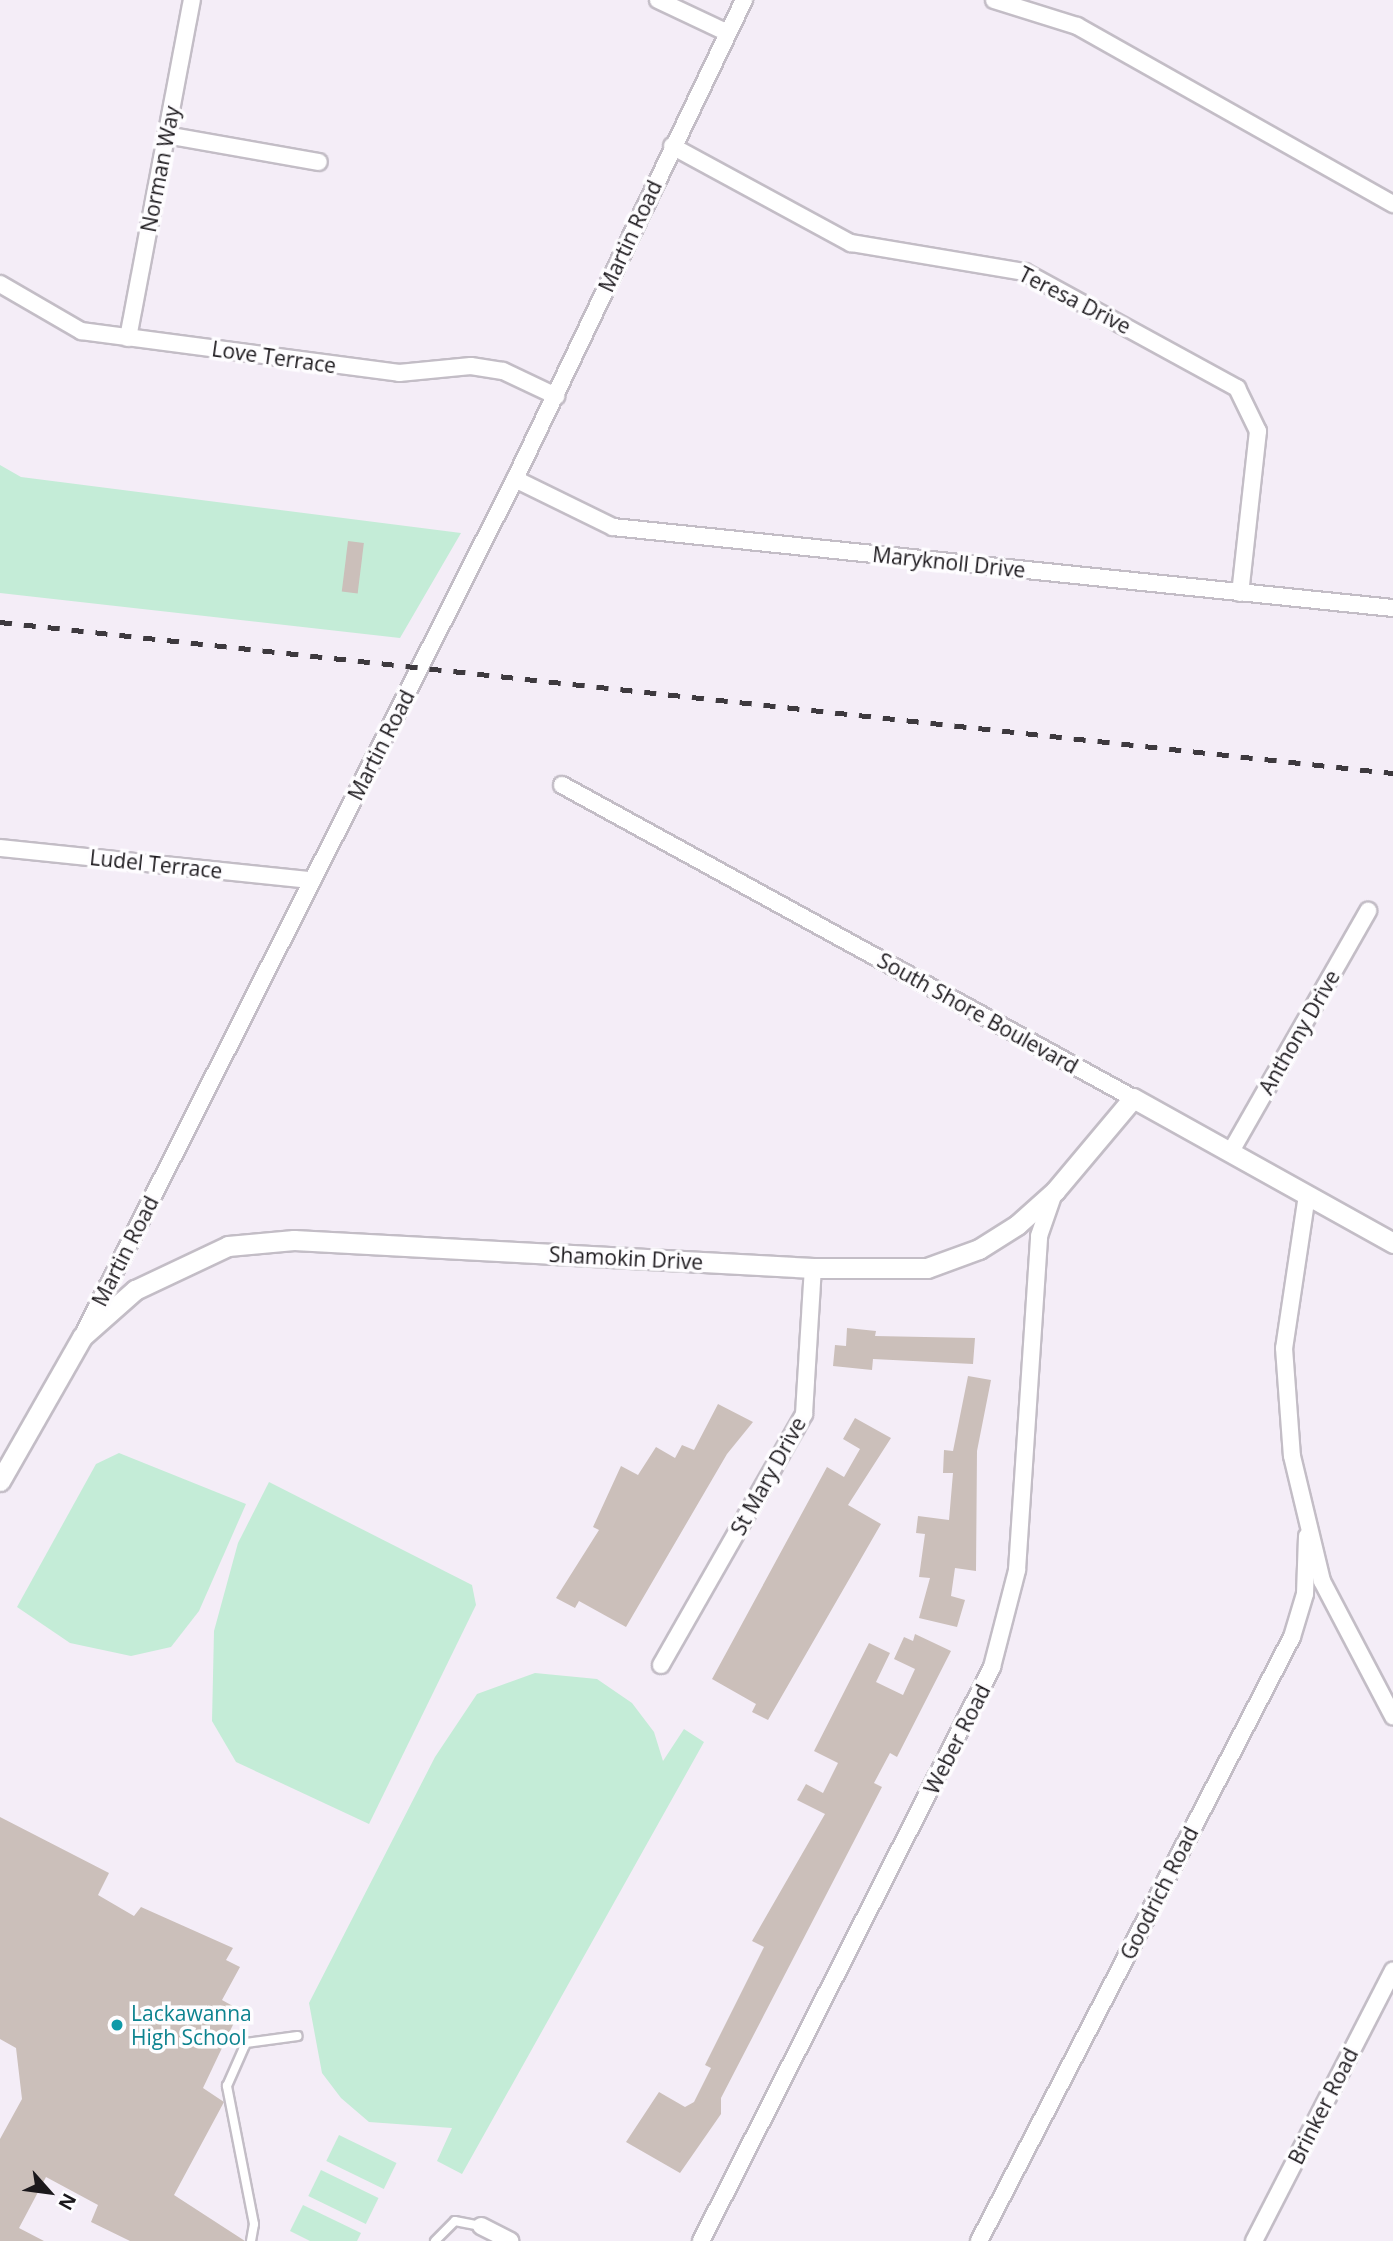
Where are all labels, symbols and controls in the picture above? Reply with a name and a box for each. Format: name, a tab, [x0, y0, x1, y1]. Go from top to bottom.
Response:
street label: Norman Way	[135, 104, 185, 234]
street label: Martin Road	[593, 176, 667, 296]
street label: Teresa Drive	[1015, 261, 1135, 339]
street label: Love Terrace	[210, 336, 338, 378]
street label: Maryknoll Drive	[871, 541, 1027, 583]
street label: Martin Road	[342, 686, 420, 804]
street label: Ludel Terrace	[88, 845, 224, 883]
street label: South Shore Boulevard	[873, 947, 1083, 1079]
street label: Anthony Drive	[1253, 965, 1345, 1099]
street label: Martin Road	[86, 1192, 164, 1310]
street label: Shamokin Drive	[548, 1241, 704, 1275]
street label: St Mary Drive	[725, 1413, 811, 1539]
street label: Weber Road	[919, 1680, 995, 1798]
street label: Goodrich Road	[1115, 1822, 1203, 1964]
place label: Lackawanna High School	[131, 2000, 252, 2050]
marker: Lackawanna High School	[109, 2017, 125, 2033]
street label: Brinker Road	[1283, 2044, 1363, 2168]
north arrow	[14, 2157, 84, 2227]
text: N	[52, 2189, 83, 2215]

